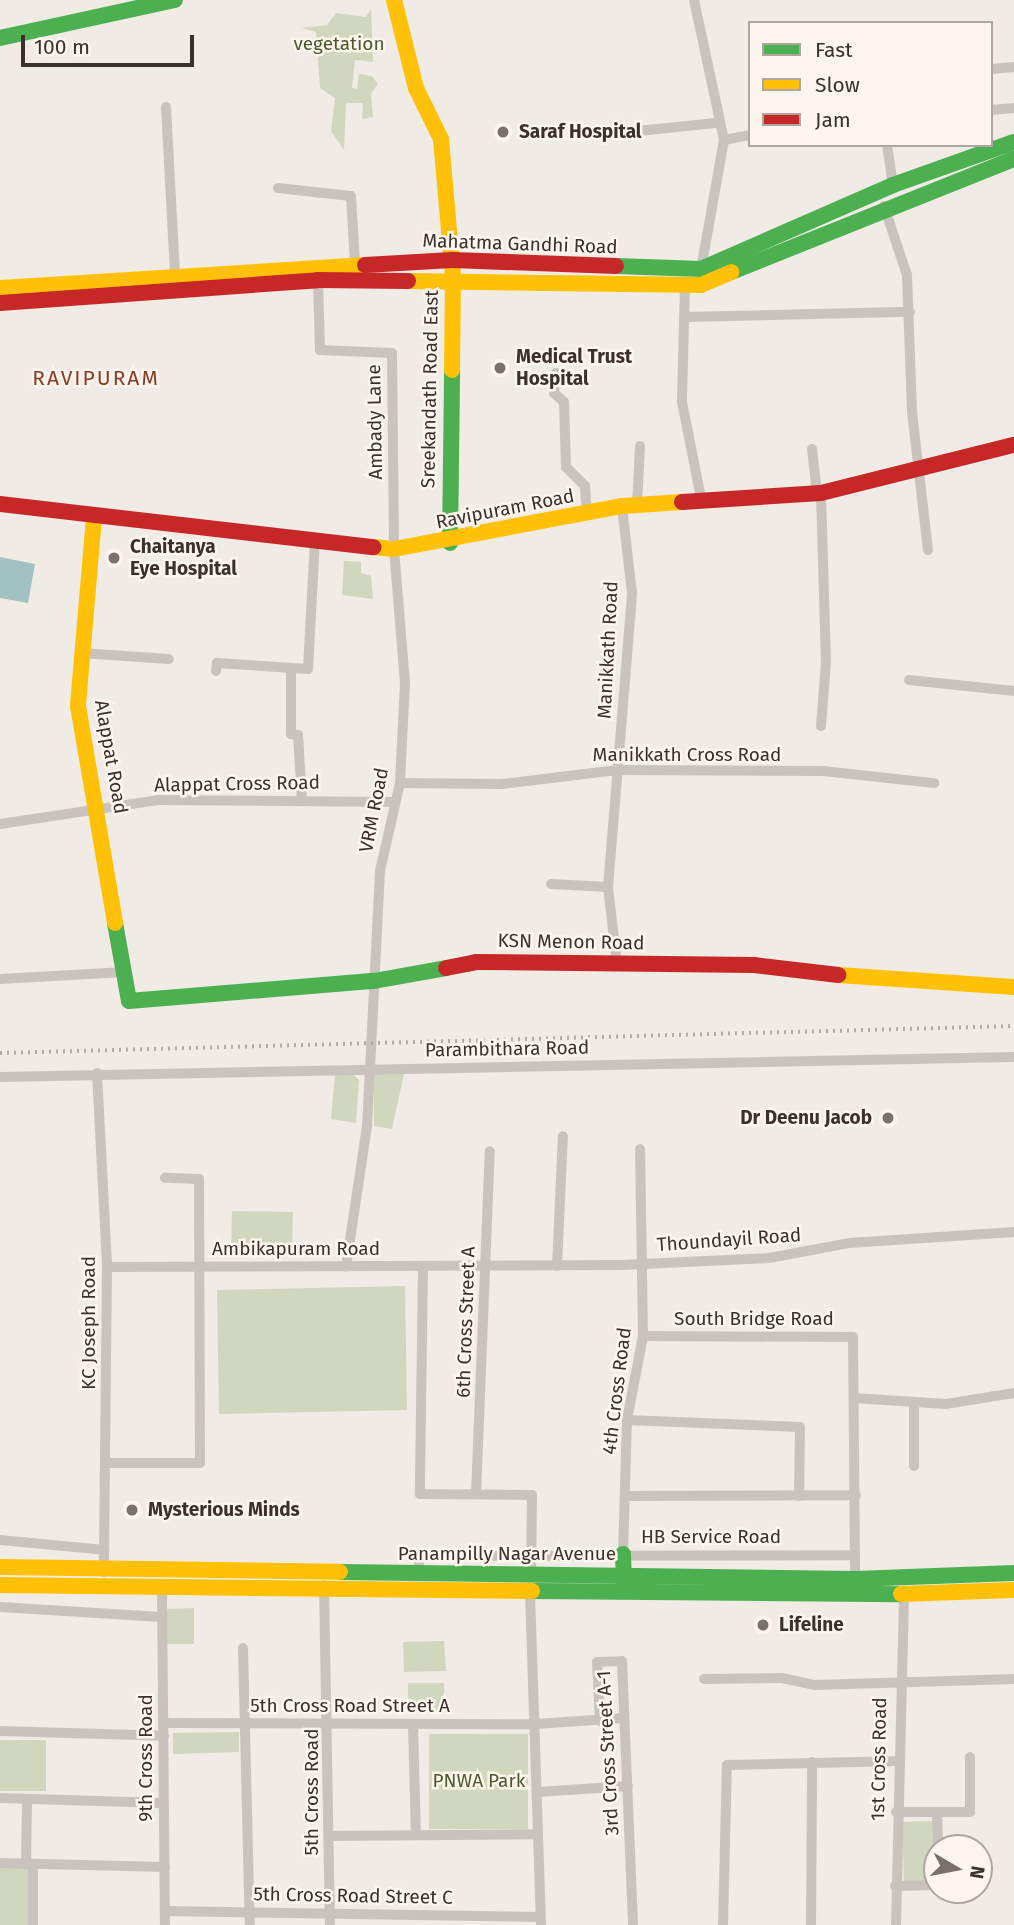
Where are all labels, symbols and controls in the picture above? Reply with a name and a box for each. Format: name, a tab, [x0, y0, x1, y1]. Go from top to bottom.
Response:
scale bar	[24, 21, 198, 65]
legend	[748, 21, 993, 147]
park label: vegetation	[293, 33, 385, 55]
text: 100 m	[34, 34, 90, 60]
text: Fast	[815, 37, 853, 63]
text: Slow	[815, 72, 860, 98]
text: Jam	[815, 107, 851, 133]
place label: Saraf Hospital	[519, 121, 642, 143]
marker: Saraf Hospital	[493, 122, 513, 142]
street label: Mahatma Gandhi Road	[422, 229, 618, 259]
street label: Sreekandath Road East	[417, 290, 443, 488]
place label: Medical Trust Hospital	[516, 346, 632, 390]
marker: Medical Trust Hospital	[490, 358, 510, 378]
street label: Ambady Lane	[363, 364, 387, 480]
district label: RAVIPURAM	[33, 365, 159, 391]
street label: Ravipuram Road	[434, 484, 576, 534]
place label: Chaitanya Eye Hospital	[130, 536, 237, 580]
marker: Chaitanya Eye Hospital	[104, 548, 124, 568]
street label: Manikkath Road	[593, 581, 623, 719]
street label: Alappat Road	[90, 698, 132, 816]
street label: Manikkath Cross Road	[593, 744, 781, 766]
street label: VRM Road	[355, 766, 393, 854]
street label: Alappat Cross Road	[154, 771, 320, 797]
street label: KSN Menon Road	[497, 929, 645, 955]
street label: Parambithara Road	[425, 1036, 589, 1062]
place label: Dr Deenu Jacob	[740, 1107, 872, 1129]
marker: Dr Deenu Jacob	[878, 1108, 898, 1128]
street label: Thoundayil Road	[656, 1224, 802, 1256]
street label: Ambikapuram Road	[212, 1238, 380, 1260]
street label: 6th Cross Street A	[452, 1246, 480, 1398]
street label: KC Joseph Road	[78, 1256, 100, 1390]
street label: South Bridge Road	[674, 1308, 834, 1330]
street label: 4th Cross Road	[598, 1326, 636, 1456]
place label: Mysterious Minds	[148, 1499, 300, 1521]
marker: Mysterious Minds	[122, 1500, 142, 1520]
street label: HB Service Road	[641, 1526, 781, 1548]
street label: Panampilly Nagar Avenue	[398, 1543, 616, 1565]
place label: Lifeline	[779, 1614, 844, 1636]
marker: Lifeline	[753, 1615, 773, 1635]
street label: 3rd Cross Street A-1	[592, 1670, 624, 1836]
street label: 9th Cross Road	[135, 1694, 157, 1822]
street label: 5th Cross Road Street A	[250, 1695, 450, 1717]
street label: 1st Cross Road	[867, 1697, 891, 1821]
street label: 5th Cross Road	[301, 1728, 323, 1856]
park label: PNWA Park	[432, 1770, 526, 1792]
north arrow	[923, 1834, 993, 1904]
text: N	[965, 1864, 990, 1881]
street label: 5th Cross Road Street C	[253, 1883, 453, 1909]

